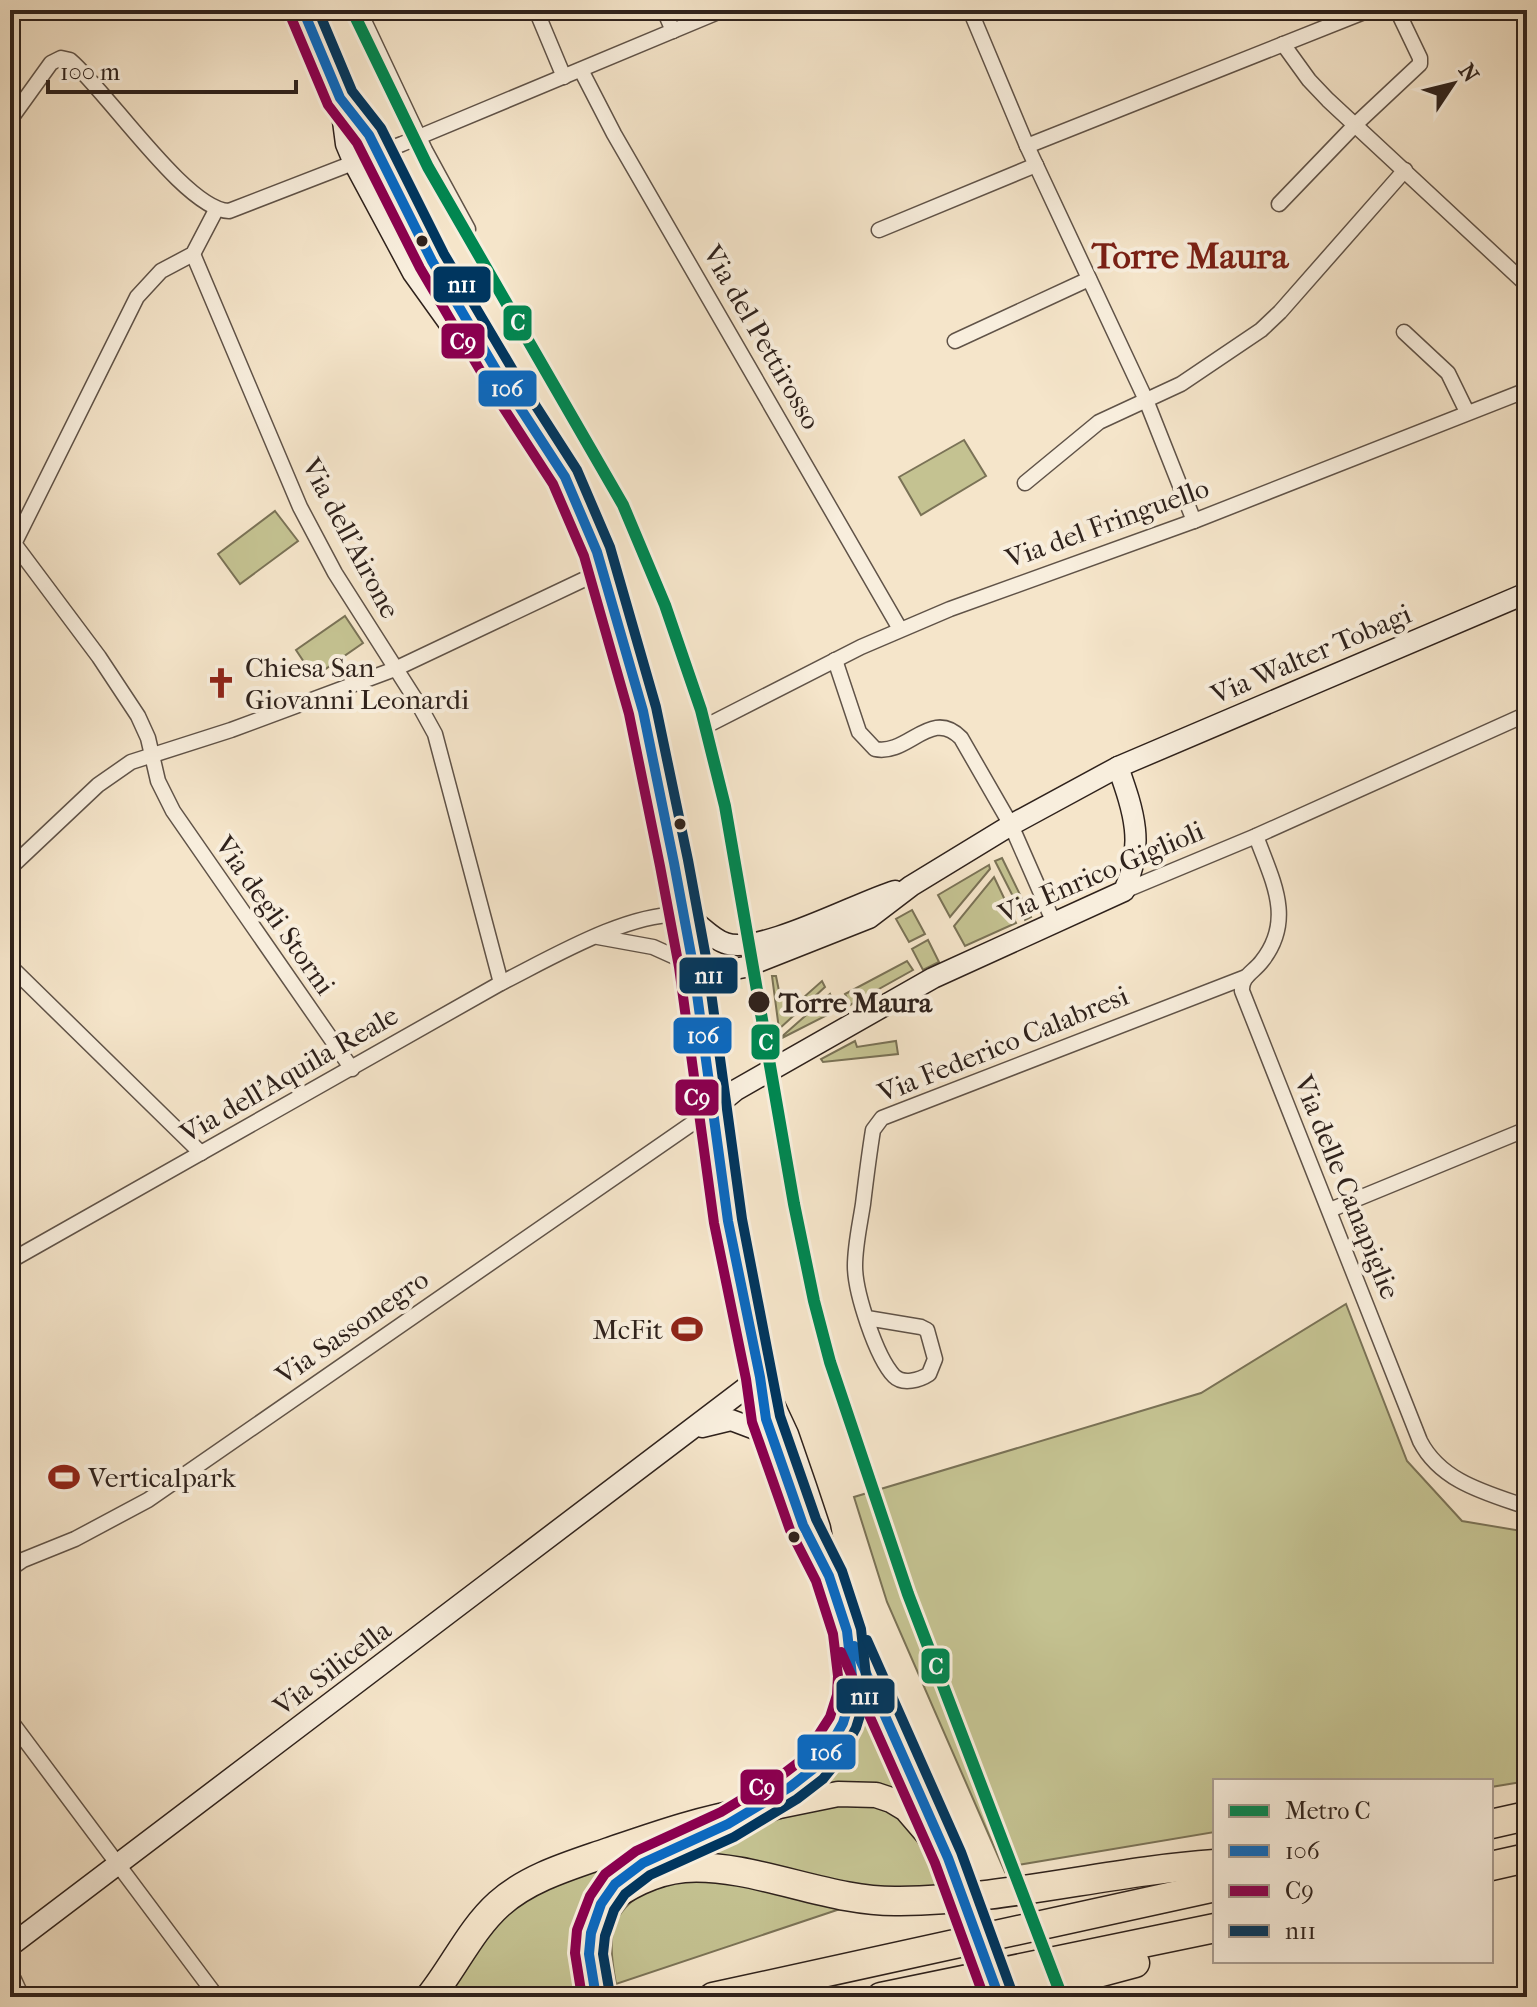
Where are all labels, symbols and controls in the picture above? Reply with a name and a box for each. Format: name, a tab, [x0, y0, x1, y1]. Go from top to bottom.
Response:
scale bar	[48, 44, 296, 94]
north arrow	[1413, 44, 1493, 124]
text: 100 m	[60, 58, 120, 86]
text: N	[1453, 59, 1484, 88]
unlabelled marker	[414, 233, 430, 249]
district label: Torre Maura	[1091, 235, 1290, 277]
street label: Via del Pettirosso	[695, 238, 828, 435]
line badge: n11	[432, 265, 492, 304]
text: n11	[447, 272, 476, 298]
line badge: C	[502, 304, 533, 342]
text: C	[511, 310, 526, 336]
line badge: C9	[440, 322, 486, 360]
text: C9	[450, 329, 476, 355]
line badge: 106	[477, 369, 538, 408]
text: 106	[491, 376, 524, 402]
street label: Via dell'Airone	[294, 451, 407, 624]
street label: Via del Fringuello	[1000, 471, 1213, 575]
street label: Via Walter Tobagi	[1205, 597, 1416, 712]
place label: Chiesa San Giovanni Leonardi	[245, 651, 469, 716]
church icon: Chiesa San Giovanni Leonardi	[204, 666, 238, 700]
street label: Via Enrico Giglioli	[992, 814, 1209, 931]
unlabelled marker	[672, 816, 688, 832]
street label: Via degli Storni	[207, 828, 342, 1001]
line badge: n11	[678, 956, 739, 995]
text: n11	[694, 963, 723, 989]
street label: Via Federico Calabresi	[872, 979, 1133, 1110]
place label: Torre Maura	[778, 986, 933, 1019]
marker: Torre Maura	[746, 989, 772, 1015]
street label: Via dell'Aquila Reale	[173, 998, 404, 1150]
line badge: 106	[672, 1016, 733, 1055]
text: 106	[687, 1023, 720, 1049]
line badge: C	[750, 1023, 781, 1061]
text: C	[759, 1030, 774, 1056]
street label: Via delle Canapiglie	[1287, 1069, 1407, 1304]
line badge: C9	[674, 1078, 720, 1117]
text: C9	[684, 1085, 710, 1111]
street label: Via Sassonegro	[269, 1262, 435, 1392]
sports icon: McFit	[670, 1312, 704, 1346]
place label: McFit	[592, 1313, 663, 1346]
sports icon: Verticalpark	[47, 1460, 81, 1494]
place label: Verticalpark	[87, 1461, 236, 1494]
unlabelled marker	[786, 1529, 802, 1545]
street label: Via Silicella	[266, 1613, 398, 1723]
line badge: C	[920, 1647, 951, 1685]
text: C	[929, 1654, 944, 1680]
line badge: n11	[835, 1677, 896, 1715]
text: n11	[850, 1684, 879, 1710]
line badge: 106	[796, 1733, 857, 1771]
text: 106	[810, 1740, 843, 1766]
line badge: C9	[739, 1768, 785, 1806]
text: C9	[749, 1775, 775, 1801]
legend	[1213, 1779, 1493, 1963]
text: Metro C	[1285, 1797, 1371, 1825]
text: 106	[1285, 1837, 1321, 1865]
text: C9	[1285, 1877, 1314, 1905]
text: n11	[1285, 1917, 1316, 1945]

